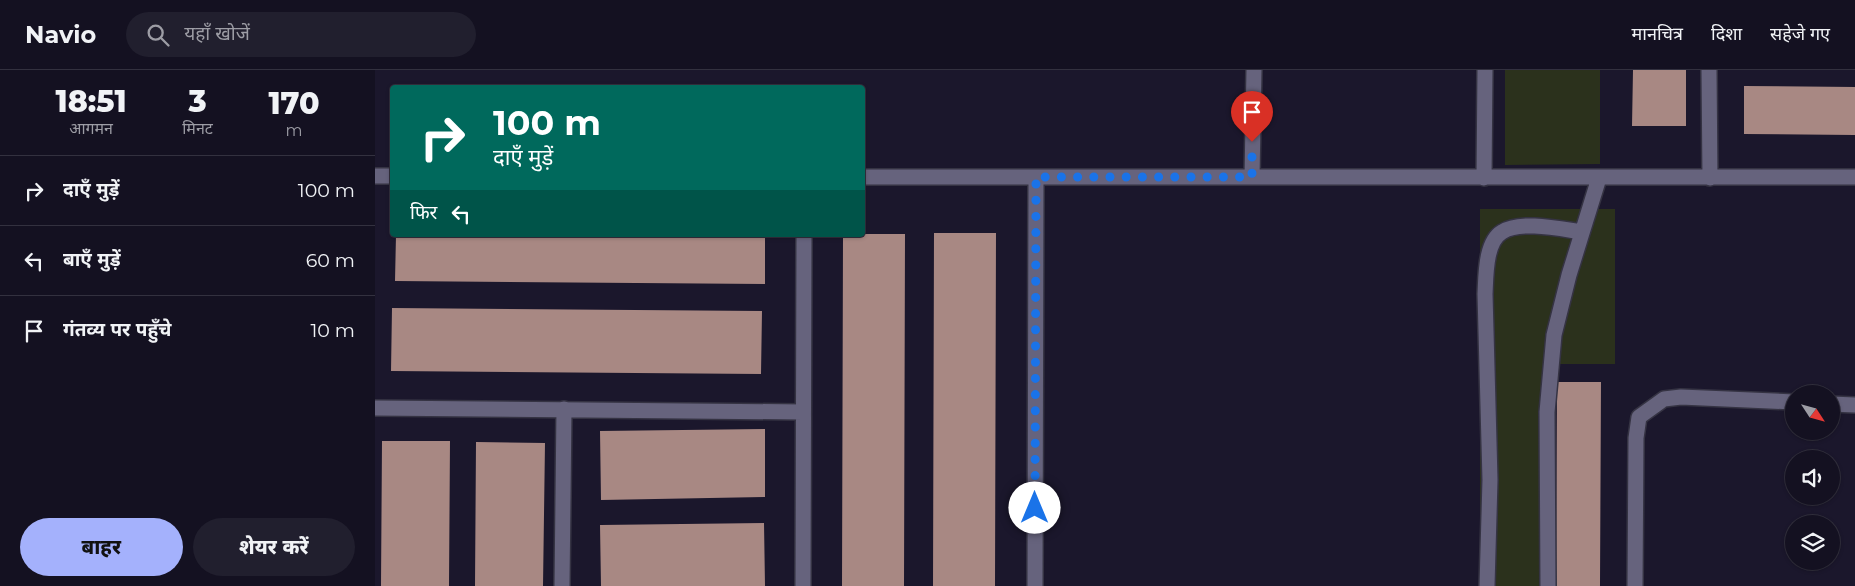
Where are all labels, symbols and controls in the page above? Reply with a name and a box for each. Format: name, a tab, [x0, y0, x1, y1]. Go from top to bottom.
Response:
search box	[126, 12, 476, 57]
text: Navio	[25, 20, 96, 49]
icon: search	[144, 21, 172, 49]
text: यहाँ खोजें	[184, 22, 250, 45]
text: मानचित्र	[1632, 23, 1683, 45]
text: दिशा	[1711, 23, 1742, 45]
text: सहेजे गए	[1770, 23, 1830, 45]
text: 18:51	[56, 83, 127, 120]
text: 3	[188, 83, 207, 120]
text: 170	[268, 85, 319, 122]
pin	[1231, 91, 1273, 142]
icon: arrive	[1238, 98, 1266, 126]
text: 100 m	[493, 101, 601, 144]
icon: right	[410, 105, 475, 170]
text: आगमन	[69, 119, 113, 138]
text: मिनट	[182, 119, 213, 138]
text: m	[285, 121, 302, 140]
text: दाएँ मुड़ें	[493, 144, 553, 171]
icon: right	[20, 177, 48, 205]
text: दाएँ मुड़ें	[63, 178, 119, 201]
text: 100 m	[298, 179, 355, 202]
icon: left	[447, 200, 475, 228]
text: फिर	[410, 201, 437, 224]
icon: left	[20, 247, 48, 275]
text: बाएँ मुड़ें	[63, 248, 120, 271]
text: 60 m	[306, 249, 355, 272]
icon: arrive	[20, 317, 48, 345]
text: गंतव्य पर पहुँचे	[63, 318, 171, 341]
text: 10 m	[310, 319, 355, 342]
north arrow	[1785, 385, 1840, 440]
map controls	[1785, 385, 1840, 570]
button: sound	[1785, 450, 1840, 505]
position arrow	[1008, 481, 1060, 533]
button: layers	[1785, 515, 1840, 570]
button: बाहर	[20, 518, 183, 576]
button: शेयर करें	[193, 518, 355, 576]

